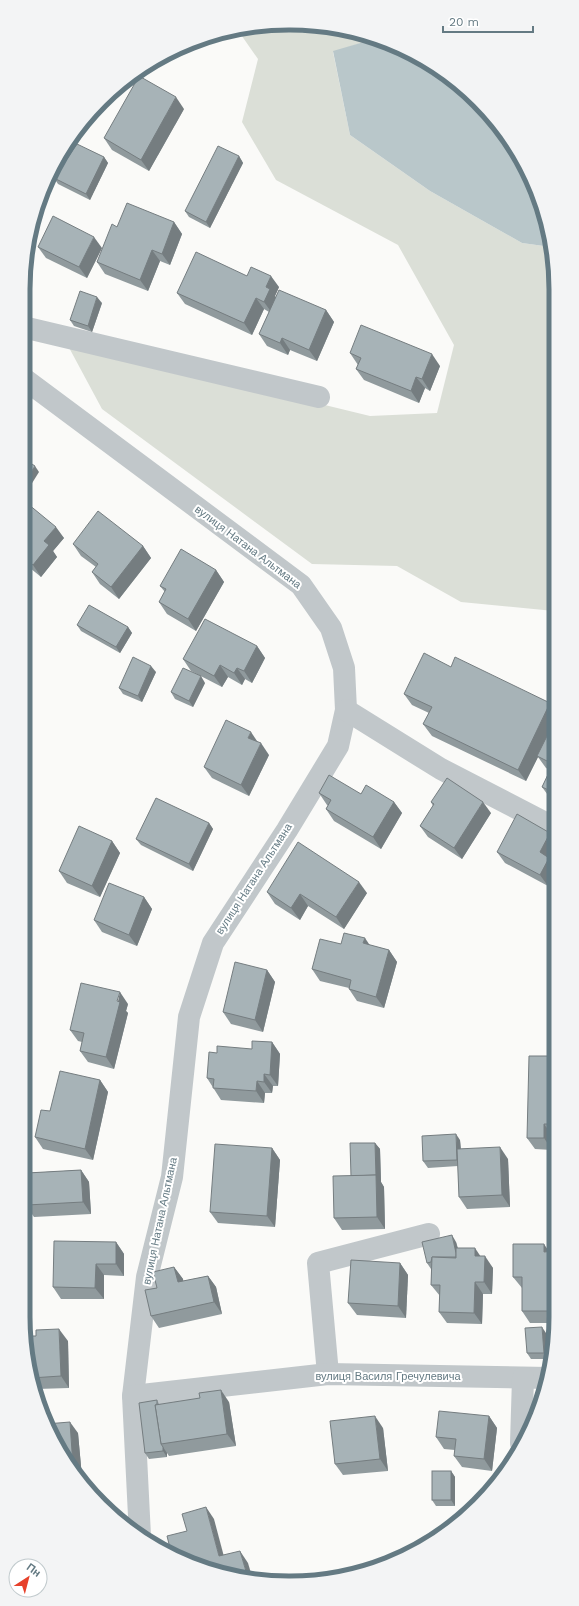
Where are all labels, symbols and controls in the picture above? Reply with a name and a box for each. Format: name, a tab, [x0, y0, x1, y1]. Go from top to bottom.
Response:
scale bar	[443, 8, 533, 34]
text: 20 m	[449, 15, 479, 29]
street label: вулиця Натана Альтмана	[192, 503, 304, 592]
street label: вулиця Натана Альтмана	[213, 820, 295, 937]
street label: вулиця Натана Альтмана	[140, 1155, 180, 1286]
street label: вулиця Василя Гречулевича	[315, 1370, 461, 1383]
north arrow	[8, 1558, 48, 1598]
text: Пн	[24, 1561, 43, 1580]

